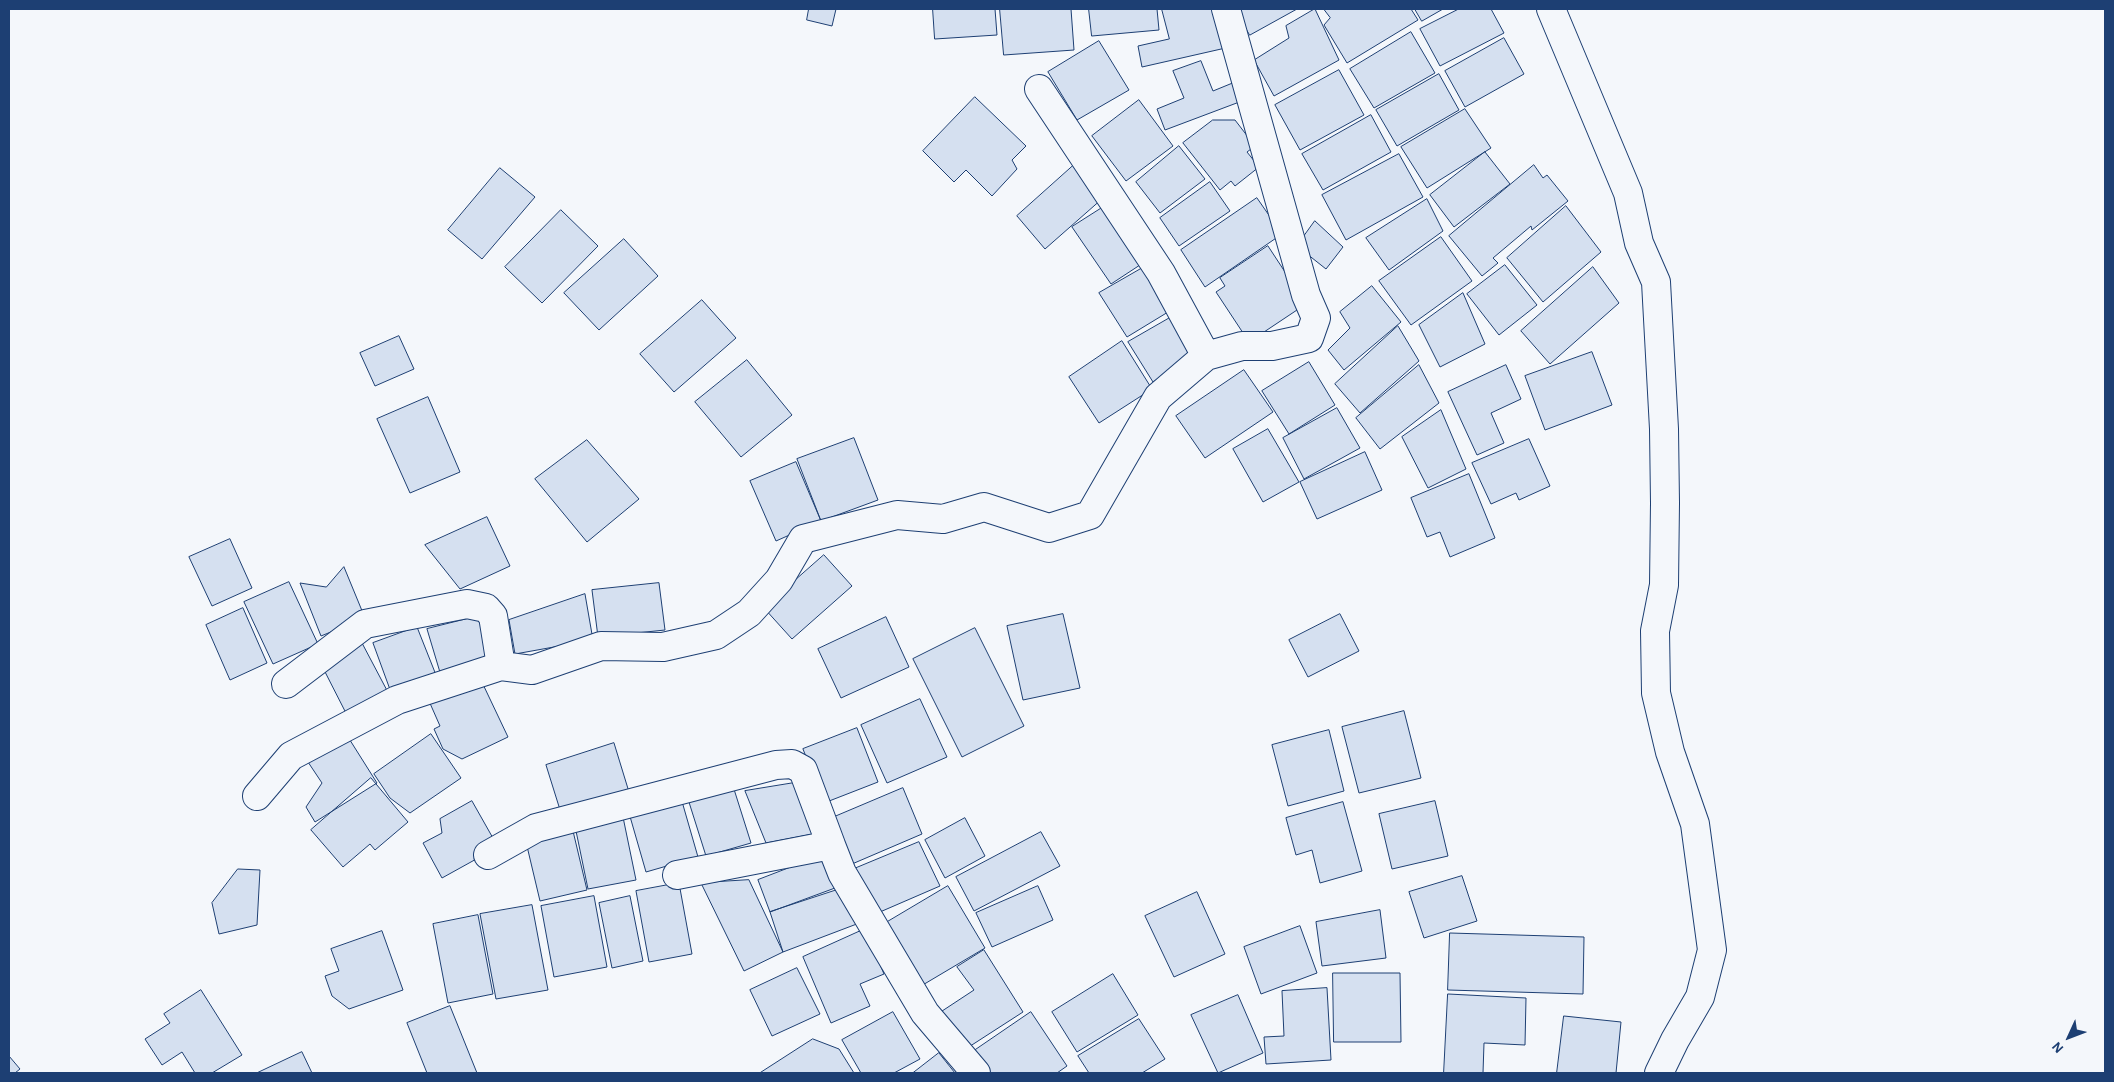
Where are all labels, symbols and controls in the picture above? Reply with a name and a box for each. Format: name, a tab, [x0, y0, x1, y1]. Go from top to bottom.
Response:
north arrow	[2044, 1012, 2094, 1062]
text: N	[2050, 1039, 2066, 1056]

